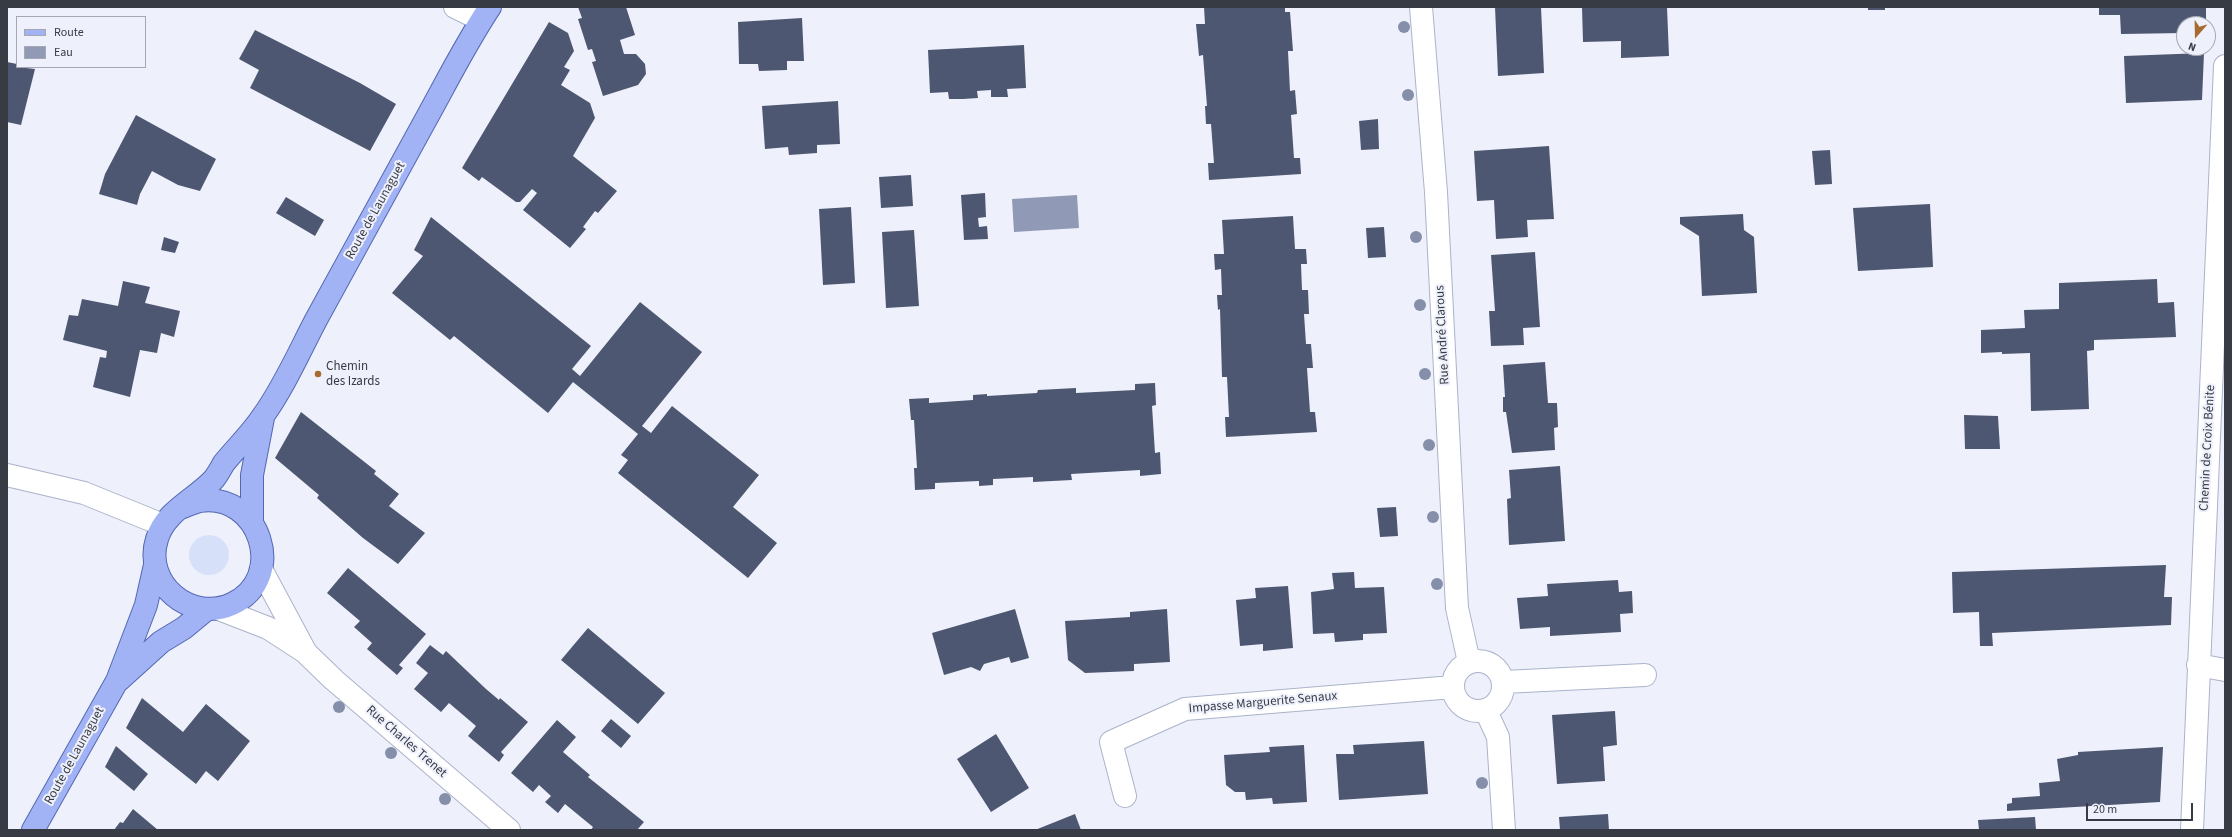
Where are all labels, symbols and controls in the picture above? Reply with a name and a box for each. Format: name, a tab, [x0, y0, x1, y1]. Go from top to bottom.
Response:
legend	[16, 16, 146, 68]
north arrow	[2176, 16, 2216, 56]
text: Route	[54, 24, 84, 41]
text: N	[2186, 39, 2198, 55]
text: Eau	[54, 44, 73, 61]
street label: Route de Launaguet	[343, 160, 409, 262]
street label: Rue André Clarous	[1433, 285, 1453, 385]
place label: Chemin des Izards	[326, 359, 380, 390]
marker: Chemin des Izards	[313, 369, 323, 379]
street label: Chemin de Croix Bénite	[2197, 384, 2219, 512]
street label: Impasse Marguerite Senaux	[1188, 689, 1338, 717]
street label: Rue Charles Trenet	[362, 703, 450, 781]
street label: Route de Launaguet	[42, 705, 108, 807]
scale bar	[2088, 795, 2195, 821]
text: 20 m	[2093, 801, 2117, 818]

